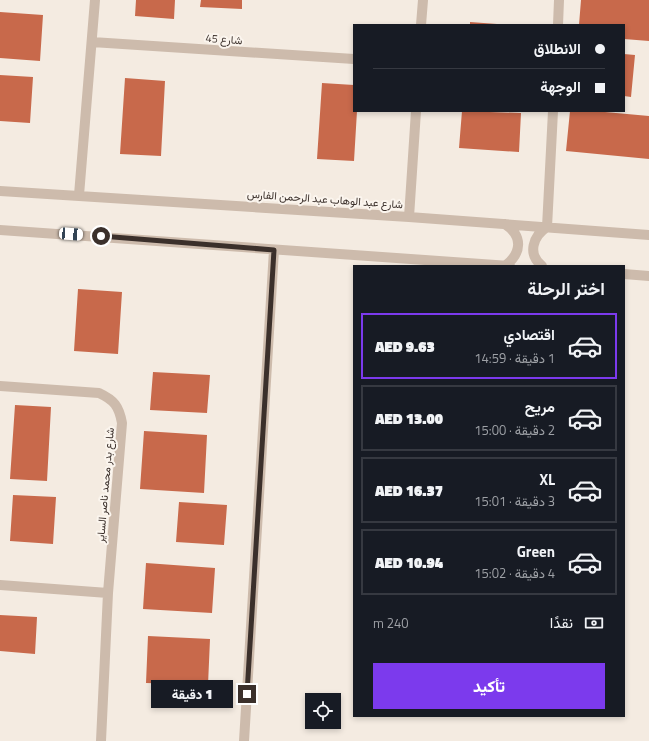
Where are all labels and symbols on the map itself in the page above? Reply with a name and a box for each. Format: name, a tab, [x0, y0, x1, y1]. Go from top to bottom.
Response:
street label: شارع 45	[205, 30, 243, 48]
street label: شارع عبد الوهاب عبد الرحمن الفارس	[246, 186, 404, 212]
car	[59, 227, 83, 241]
route start	[92, 227, 110, 245]
street label: شارع بدر محمد ناصر الساير	[92, 426, 118, 544]
callout: 1 دقيقة	[151, 680, 233, 708]
route end	[238, 685, 256, 703]

